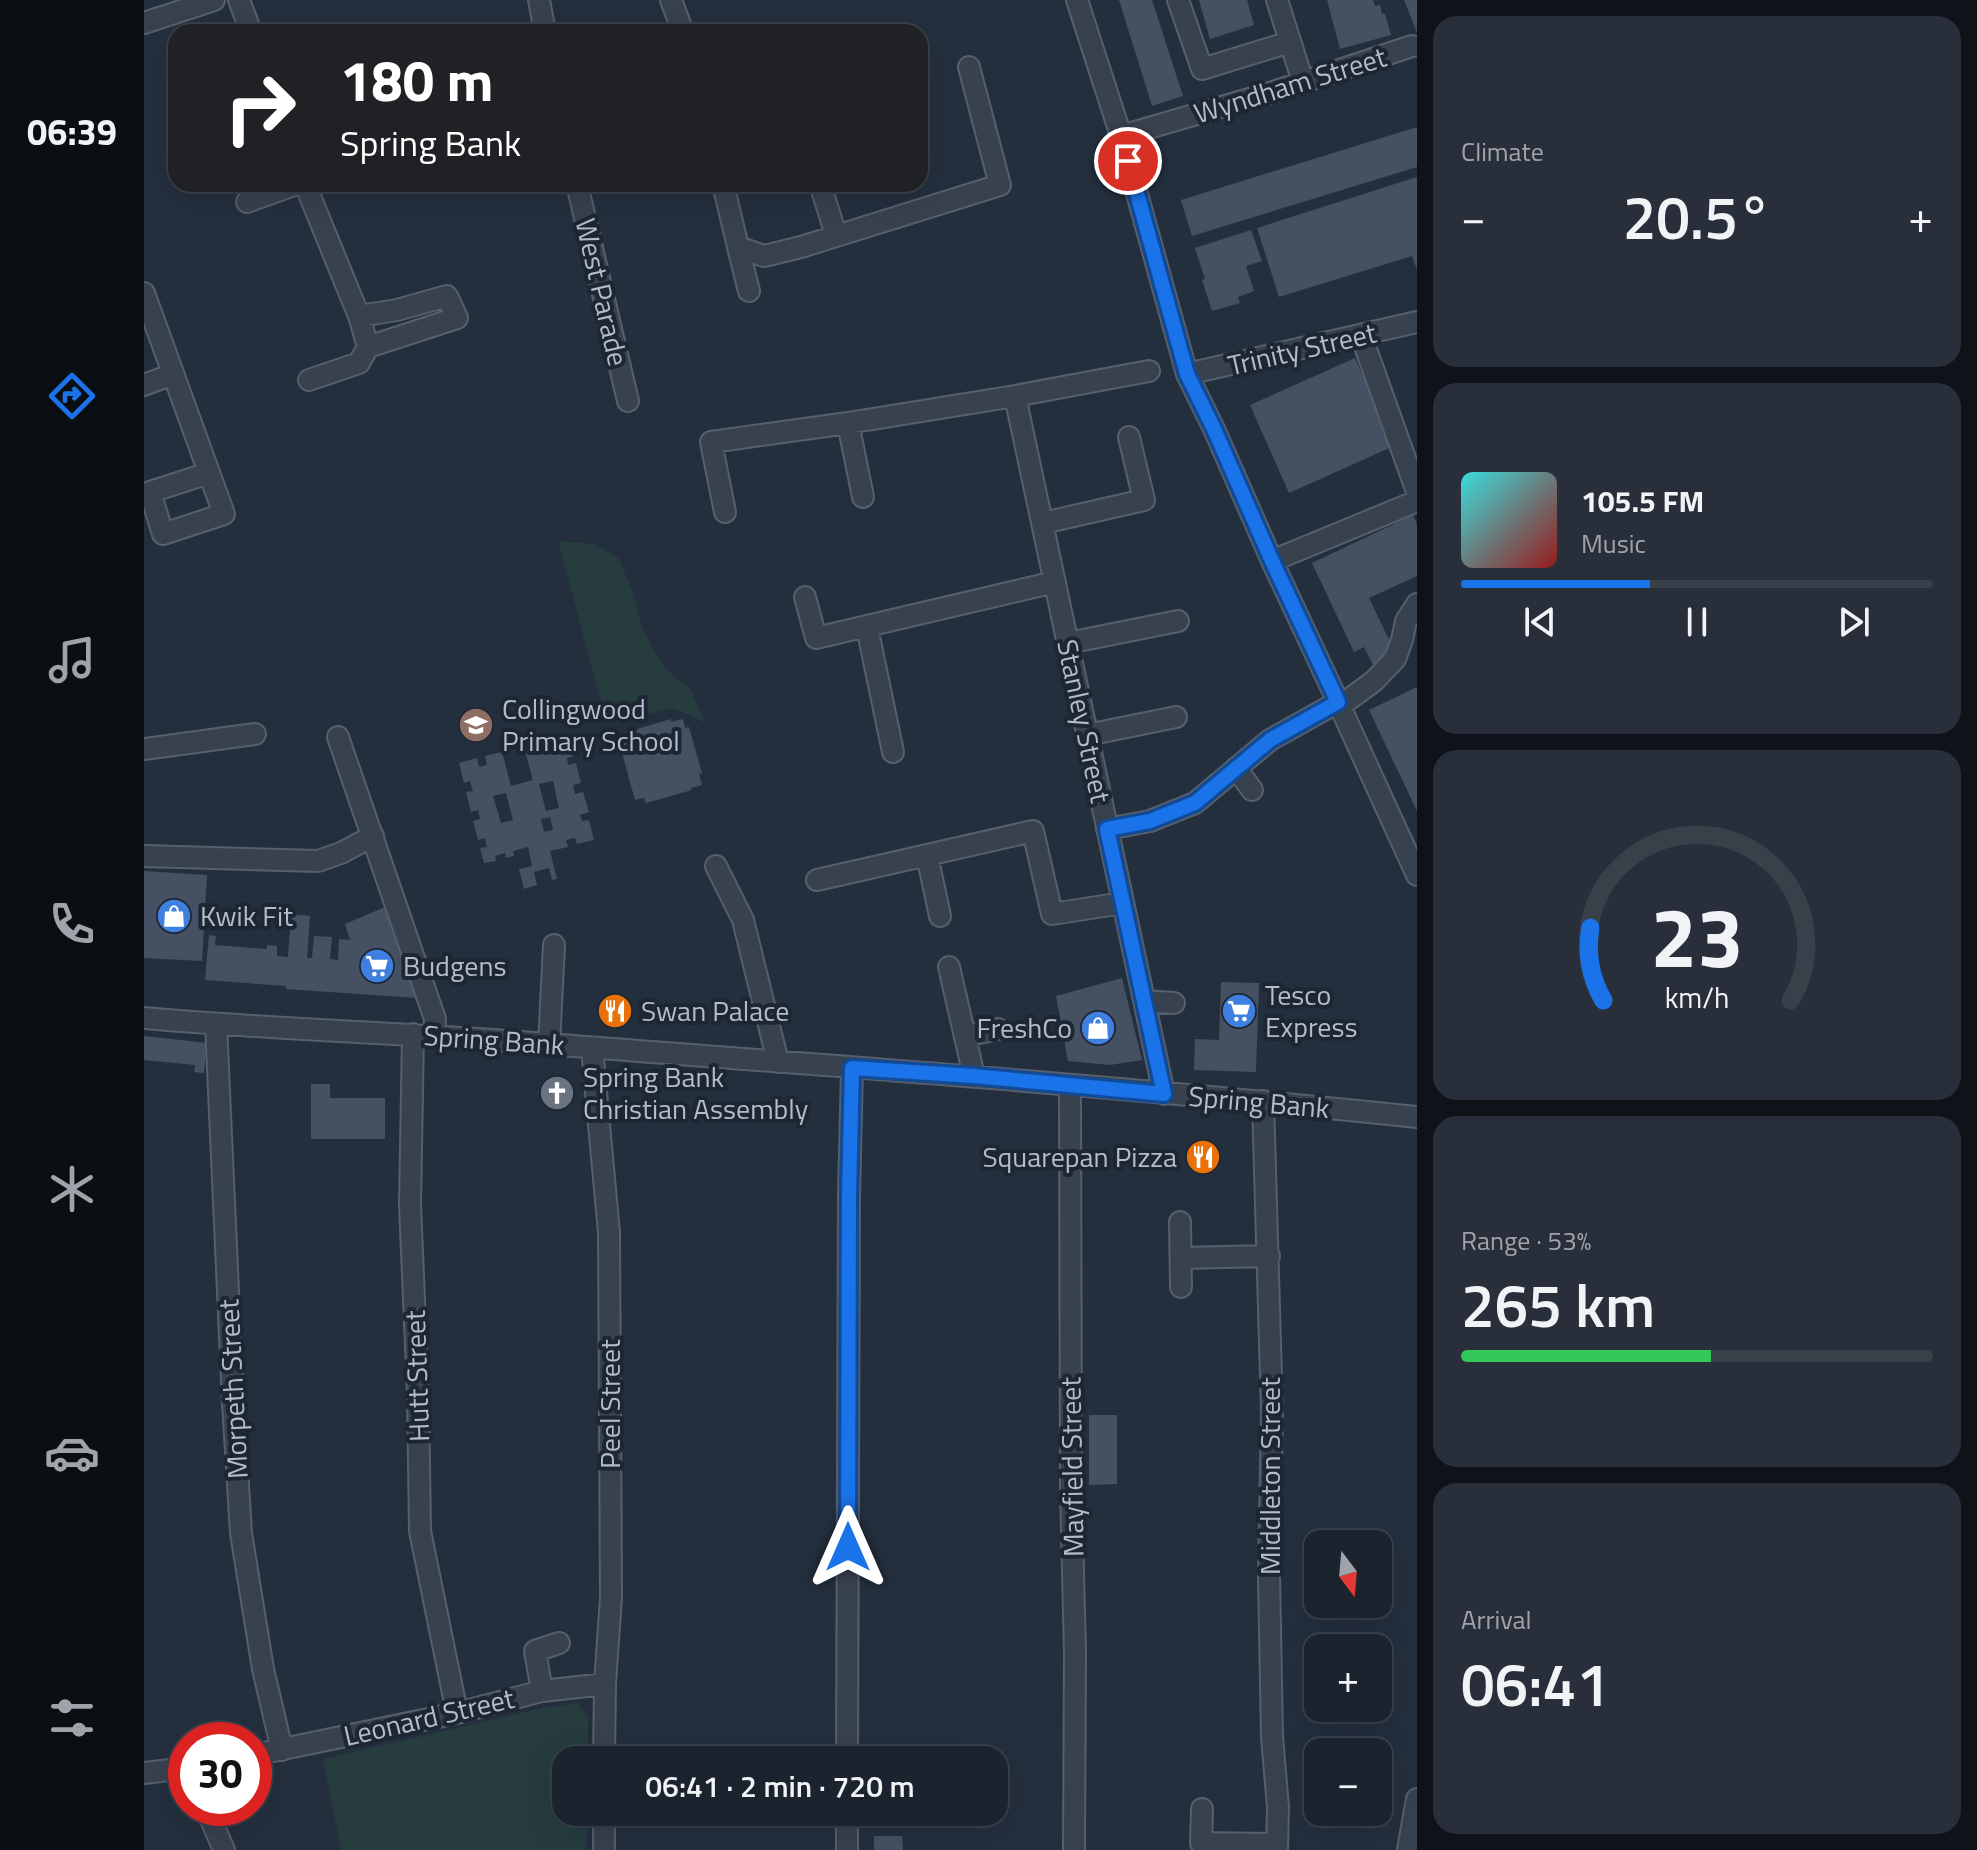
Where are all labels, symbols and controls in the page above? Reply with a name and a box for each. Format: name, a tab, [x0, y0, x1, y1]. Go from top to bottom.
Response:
street label: Wyndham Street	[1188, 35, 1391, 134]
text: 180 m	[340, 38, 493, 123]
icon: right	[208, 56, 312, 160]
text: 06:39	[27, 104, 117, 159]
text: Spring Bank	[340, 115, 521, 170]
pin	[1094, 127, 1162, 195]
text: Climate	[1461, 132, 1544, 171]
icon: arrive	[1106, 139, 1150, 183]
text: 20.5°	[1623, 171, 1771, 262]
text: −	[1461, 183, 1486, 250]
text: +	[1908, 183, 1933, 250]
street label: West Parade	[565, 214, 640, 370]
street label: Trinity Street	[1223, 311, 1380, 386]
icon: directions	[44, 368, 100, 424]
text: 105.5 FM	[1581, 478, 1704, 524]
text: Music	[1581, 524, 1646, 563]
icon: previous	[1518, 600, 1562, 644]
icon: pause	[1675, 600, 1719, 644]
icon: next	[1832, 600, 1876, 644]
icon: music	[44, 632, 100, 688]
street label: Stanley Street	[1046, 635, 1123, 807]
place label: Collingwood Primary School	[502, 687, 680, 762]
school or university icon: Collingwood Primary School	[457, 706, 495, 744]
text: 23	[1650, 873, 1744, 999]
place label: Kwik Fit	[200, 894, 293, 937]
icon: phone	[44, 896, 100, 952]
shop icon: Kwik Fit	[155, 897, 193, 935]
place label: Budgens	[403, 944, 507, 987]
supermarket icon: Budgens	[358, 947, 396, 985]
place label: Tesco Express	[1265, 973, 1357, 1048]
text: km/h	[1665, 976, 1729, 1019]
place label: Swan Palace	[641, 989, 790, 1032]
restaurant icon: Swan Palace	[596, 992, 634, 1030]
supermarket icon: Tesco Express	[1220, 992, 1258, 1030]
place label: FreshCo	[977, 1006, 1072, 1049]
shop icon: FreshCo	[1079, 1009, 1117, 1047]
street label: Spring Bank	[422, 1013, 566, 1066]
place label: Spring Bank Christian Assembly	[583, 1055, 808, 1130]
church icon: Spring Bank Christian Assembly	[538, 1074, 576, 1112]
street label: Spring Bank	[1187, 1074, 1331, 1129]
place label: Squarepan Pizza	[982, 1135, 1177, 1178]
restaurant icon: Squarepan Pizza	[1184, 1138, 1222, 1176]
icon: climate	[44, 1161, 100, 1217]
text: Range · 53%	[1461, 1221, 1591, 1260]
text: 265 km	[1461, 1259, 1655, 1350]
street label: Morpeth Street	[206, 1298, 259, 1480]
street label: Hutt Street	[393, 1309, 440, 1443]
street label: Peel Street	[588, 1339, 631, 1469]
street label: Mayfield Street	[1048, 1376, 1095, 1557]
street label: Middleton Street	[1248, 1377, 1291, 1575]
icon: car	[44, 1425, 100, 1481]
position arrow	[806, 1505, 890, 1589]
north arrow	[1304, 1530, 1392, 1618]
map controls	[1304, 1530, 1392, 1826]
text: Arrival	[1461, 1600, 1532, 1639]
button: +	[1304, 1634, 1392, 1722]
text: 06:41	[1461, 1638, 1610, 1729]
street label: Leonard Street	[339, 1676, 519, 1757]
icon: filters	[44, 1690, 100, 1746]
speed limit sign: 30	[168, 1722, 272, 1826]
button: −	[1304, 1738, 1392, 1826]
text: 06:41 · 2 min · 720 m	[645, 1763, 915, 1809]

